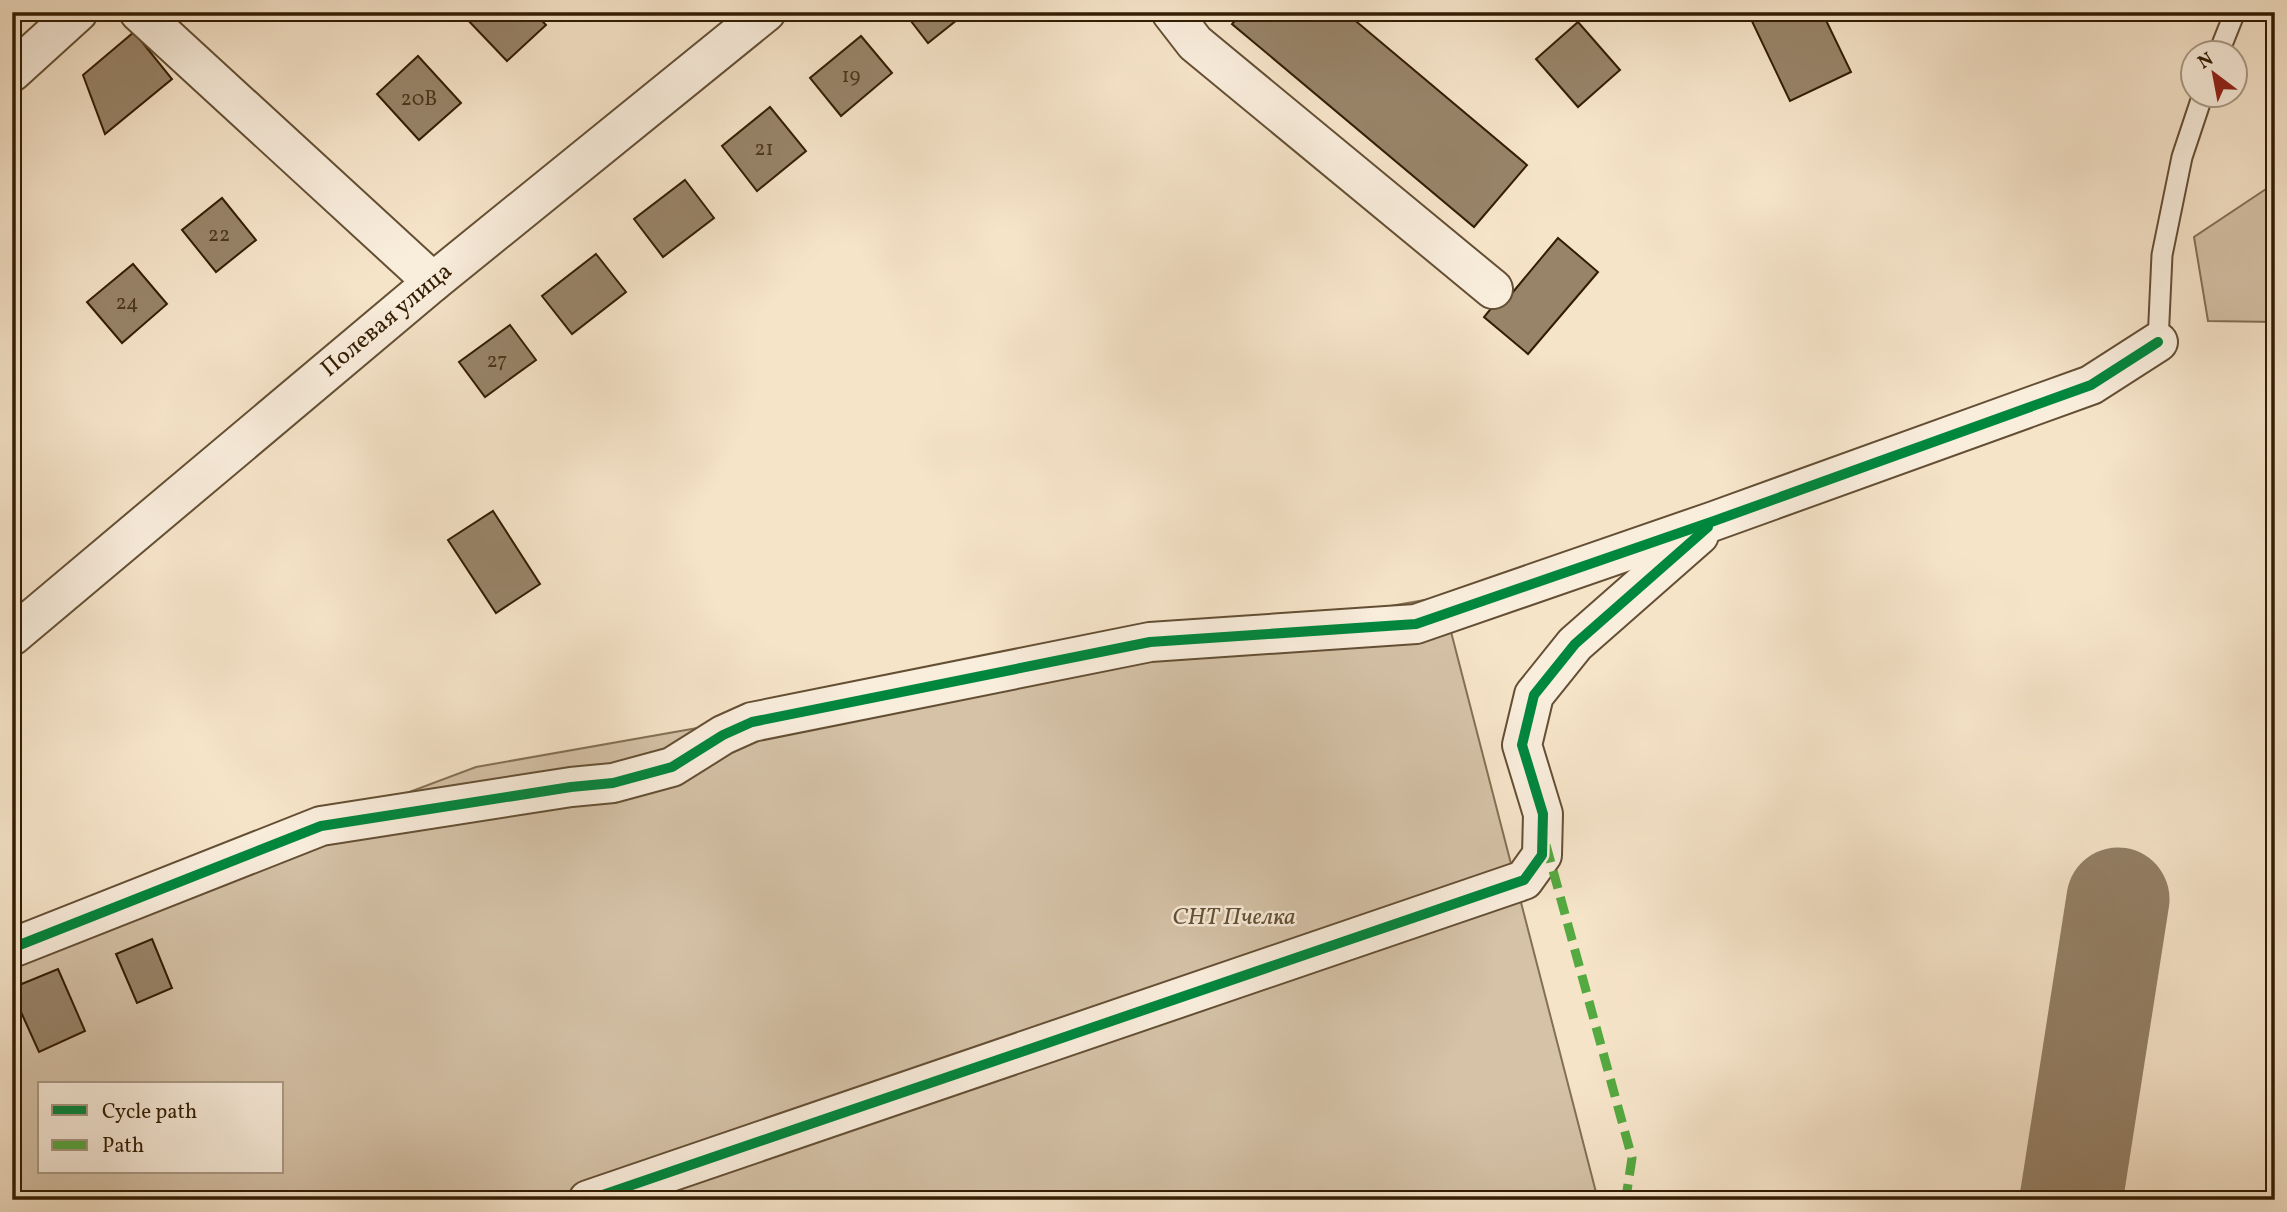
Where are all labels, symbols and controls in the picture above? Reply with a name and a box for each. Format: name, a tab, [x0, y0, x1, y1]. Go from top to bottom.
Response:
north arrow	[2178, 38, 2248, 108]
text: N	[2193, 46, 2219, 76]
house number: 19	[841, 62, 861, 91]
house number: 20В	[401, 85, 437, 114]
house number: 21	[754, 135, 774, 164]
house number: 22	[208, 221, 230, 250]
street label: Полевая улица	[314, 255, 460, 386]
house number: 24	[115, 289, 139, 318]
house number: 27	[487, 347, 507, 376]
park label: СНТ Пчелка	[1172, 901, 1296, 935]
legend	[38, 1082, 284, 1174]
text: Cycle path	[102, 1098, 197, 1127]
text: Path	[102, 1132, 144, 1161]

